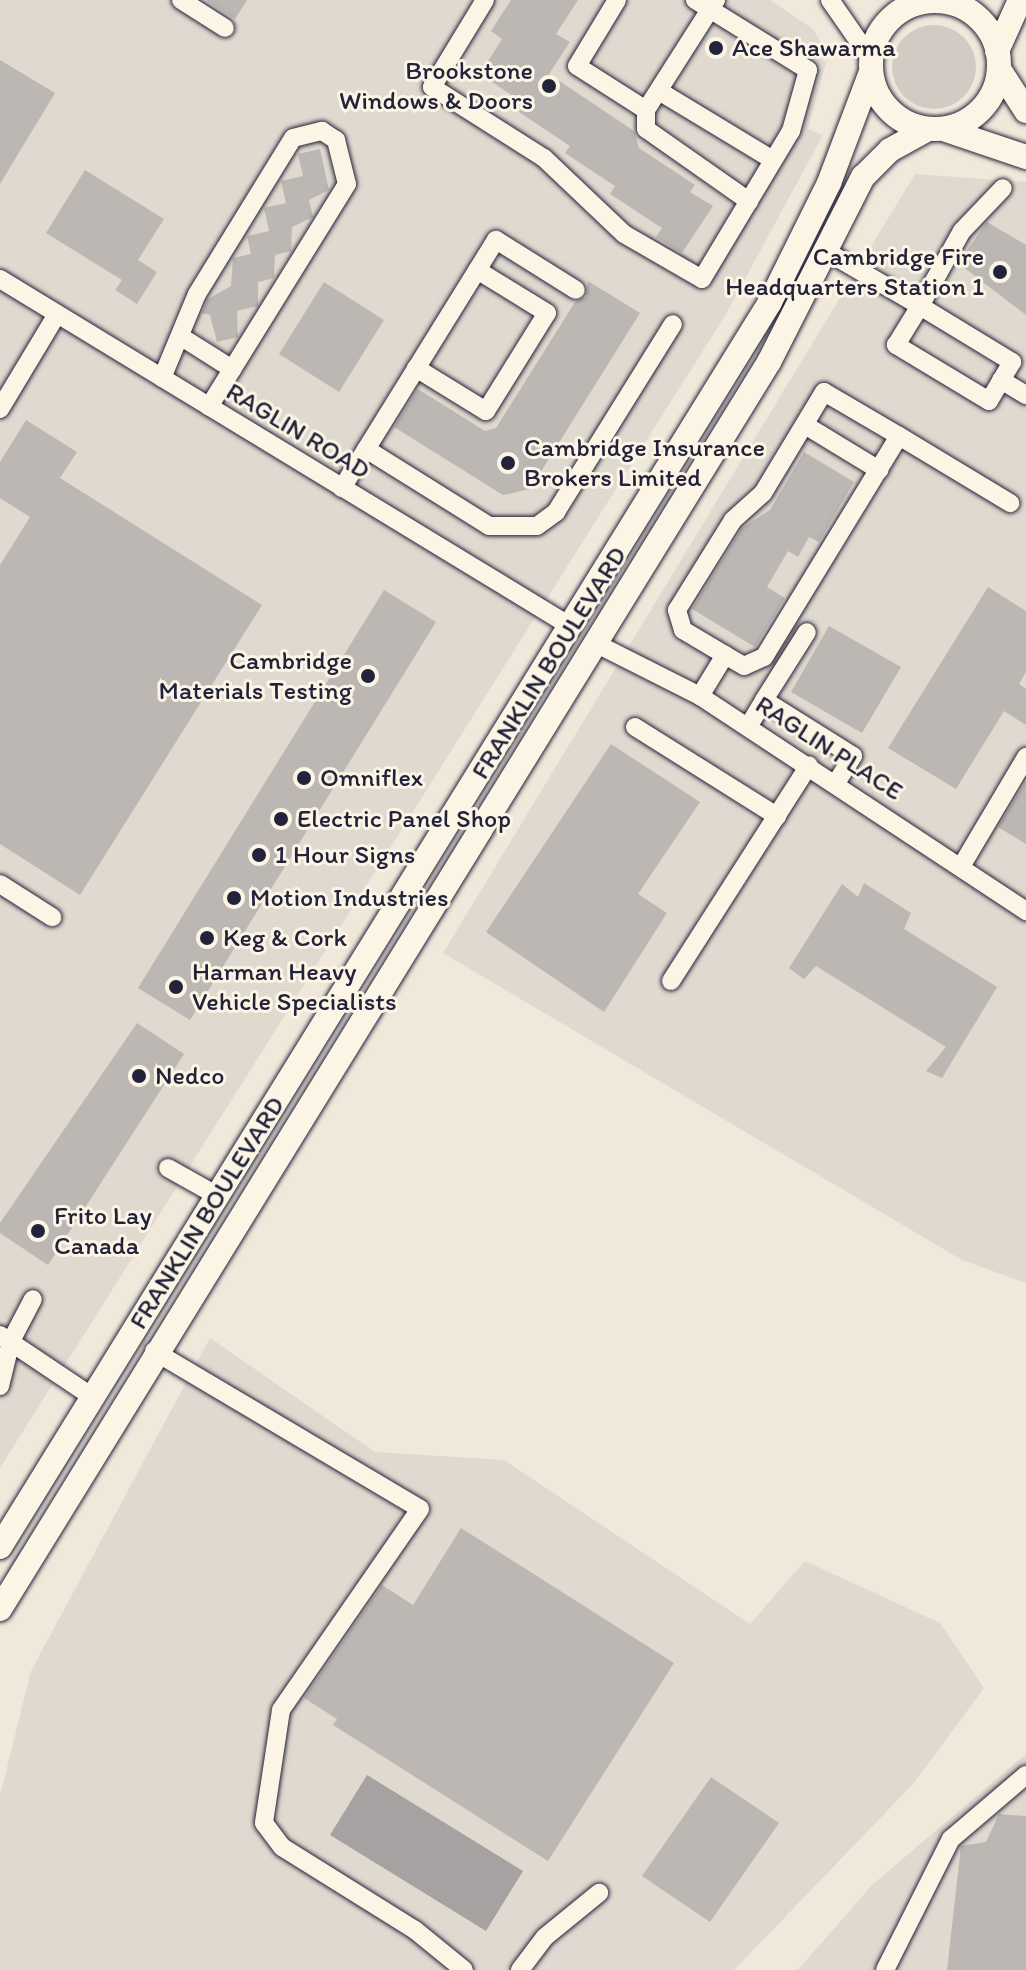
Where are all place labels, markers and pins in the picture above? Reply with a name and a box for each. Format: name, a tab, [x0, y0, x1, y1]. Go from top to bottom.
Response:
place label: Ace Shawarma	[732, 32, 897, 64]
marker: Ace Shawarma	[707, 39, 725, 57]
place label: Brookstone Windows & Doors	[339, 55, 533, 116]
marker: Brookstone Windows & Doors	[540, 77, 558, 95]
place label: Cambridge Fire Headquarters Station 1	[725, 241, 984, 302]
marker: Cambridge Fire Headquarters Station 1	[991, 263, 1009, 281]
place label: Cambridge Insurance Brokers Limited	[524, 432, 765, 494]
marker: Cambridge Insurance Brokers Limited	[499, 454, 517, 472]
place label: Cambridge Materials Testing	[161, 645, 352, 706]
marker: Cambridge Materials Testing	[359, 667, 377, 685]
place label: Omniflex	[320, 762, 423, 794]
marker: Omniflex	[295, 769, 313, 787]
place label: Electric Panel Shop	[297, 803, 510, 835]
marker: Electric Panel Shop	[272, 810, 290, 828]
place label: 1 Hour Signs	[275, 839, 415, 871]
marker: 1 Hour Signs	[250, 846, 268, 864]
place label: Motion Industries	[250, 882, 448, 914]
marker: Motion Industries	[225, 889, 243, 907]
place label: Keg & Cork	[223, 922, 347, 954]
marker: Keg & Cork	[198, 929, 216, 947]
place label: Harman Heavy Vehicle Specialists	[192, 956, 397, 1018]
marker: Harman Heavy Vehicle Specialists	[167, 978, 185, 996]
place label: Nedco	[155, 1060, 224, 1092]
marker: Nedco	[130, 1067, 148, 1085]
place label: Frito Lay Canada	[54, 1200, 151, 1262]
marker: Frito Lay Canada	[29, 1222, 47, 1240]

